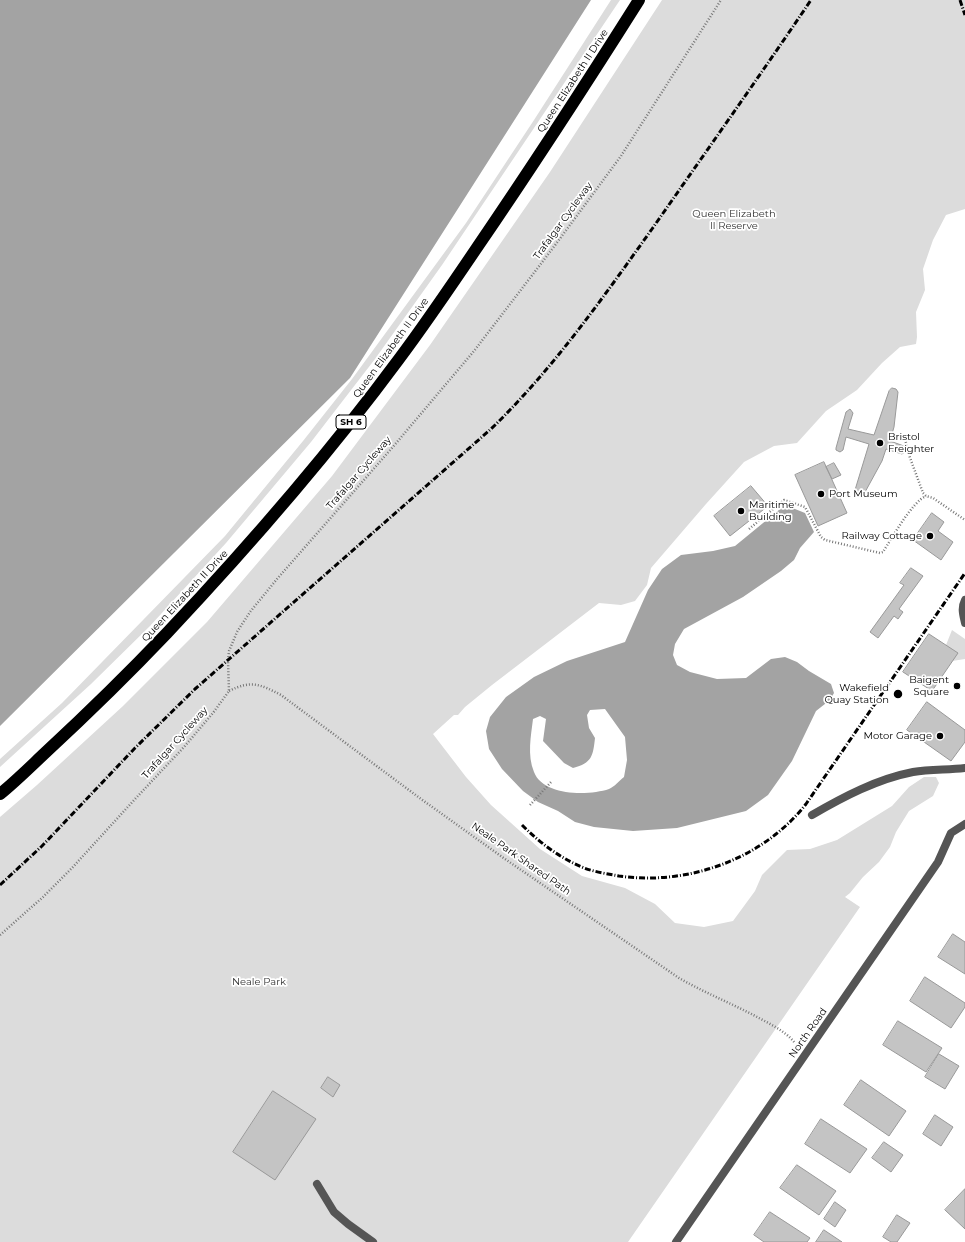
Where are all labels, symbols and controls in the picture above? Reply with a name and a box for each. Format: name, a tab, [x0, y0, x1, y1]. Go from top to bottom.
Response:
street label: Queen Elizabeth II Drive	[535, 27, 611, 135]
street label: Trafalgar Cycleway	[531, 180, 595, 262]
park label: Queen Elizabeth ll Reserve	[692, 208, 776, 232]
street label: Queen Elizabeth II Drive	[351, 296, 431, 400]
road number: SH 6	[336, 415, 366, 429]
place label: Bristol Freighter	[888, 431, 934, 454]
street label: Trafalgar Cycleway	[324, 434, 394, 512]
marker: Bristol Freighter	[875, 438, 885, 448]
place label: Port Museum	[829, 488, 898, 500]
marker: Port Museum	[816, 489, 826, 499]
place label: Maritime Building	[749, 499, 794, 522]
marker: Maritime Building	[736, 506, 746, 516]
place label: Railway Cottage	[841, 530, 922, 542]
marker: Railway Cottage	[925, 531, 935, 541]
street label: Queen Elizabeth II Drive	[139, 548, 231, 644]
place label: Baigent Square	[909, 674, 949, 698]
marker: Baigent Square	[952, 681, 962, 691]
place label: Wakefield Quay Station	[824, 682, 889, 706]
marker: Wakefield Quay Station	[892, 688, 904, 700]
street label: Trafalgar Cycleway	[140, 705, 210, 781]
place label: Motor Garage	[863, 730, 932, 742]
marker: Motor Garage	[935, 731, 945, 741]
street label: Neale Park Shared Path	[469, 820, 573, 898]
park label: Neale Park	[232, 976, 286, 988]
street label: North Road	[786, 1006, 830, 1060]

